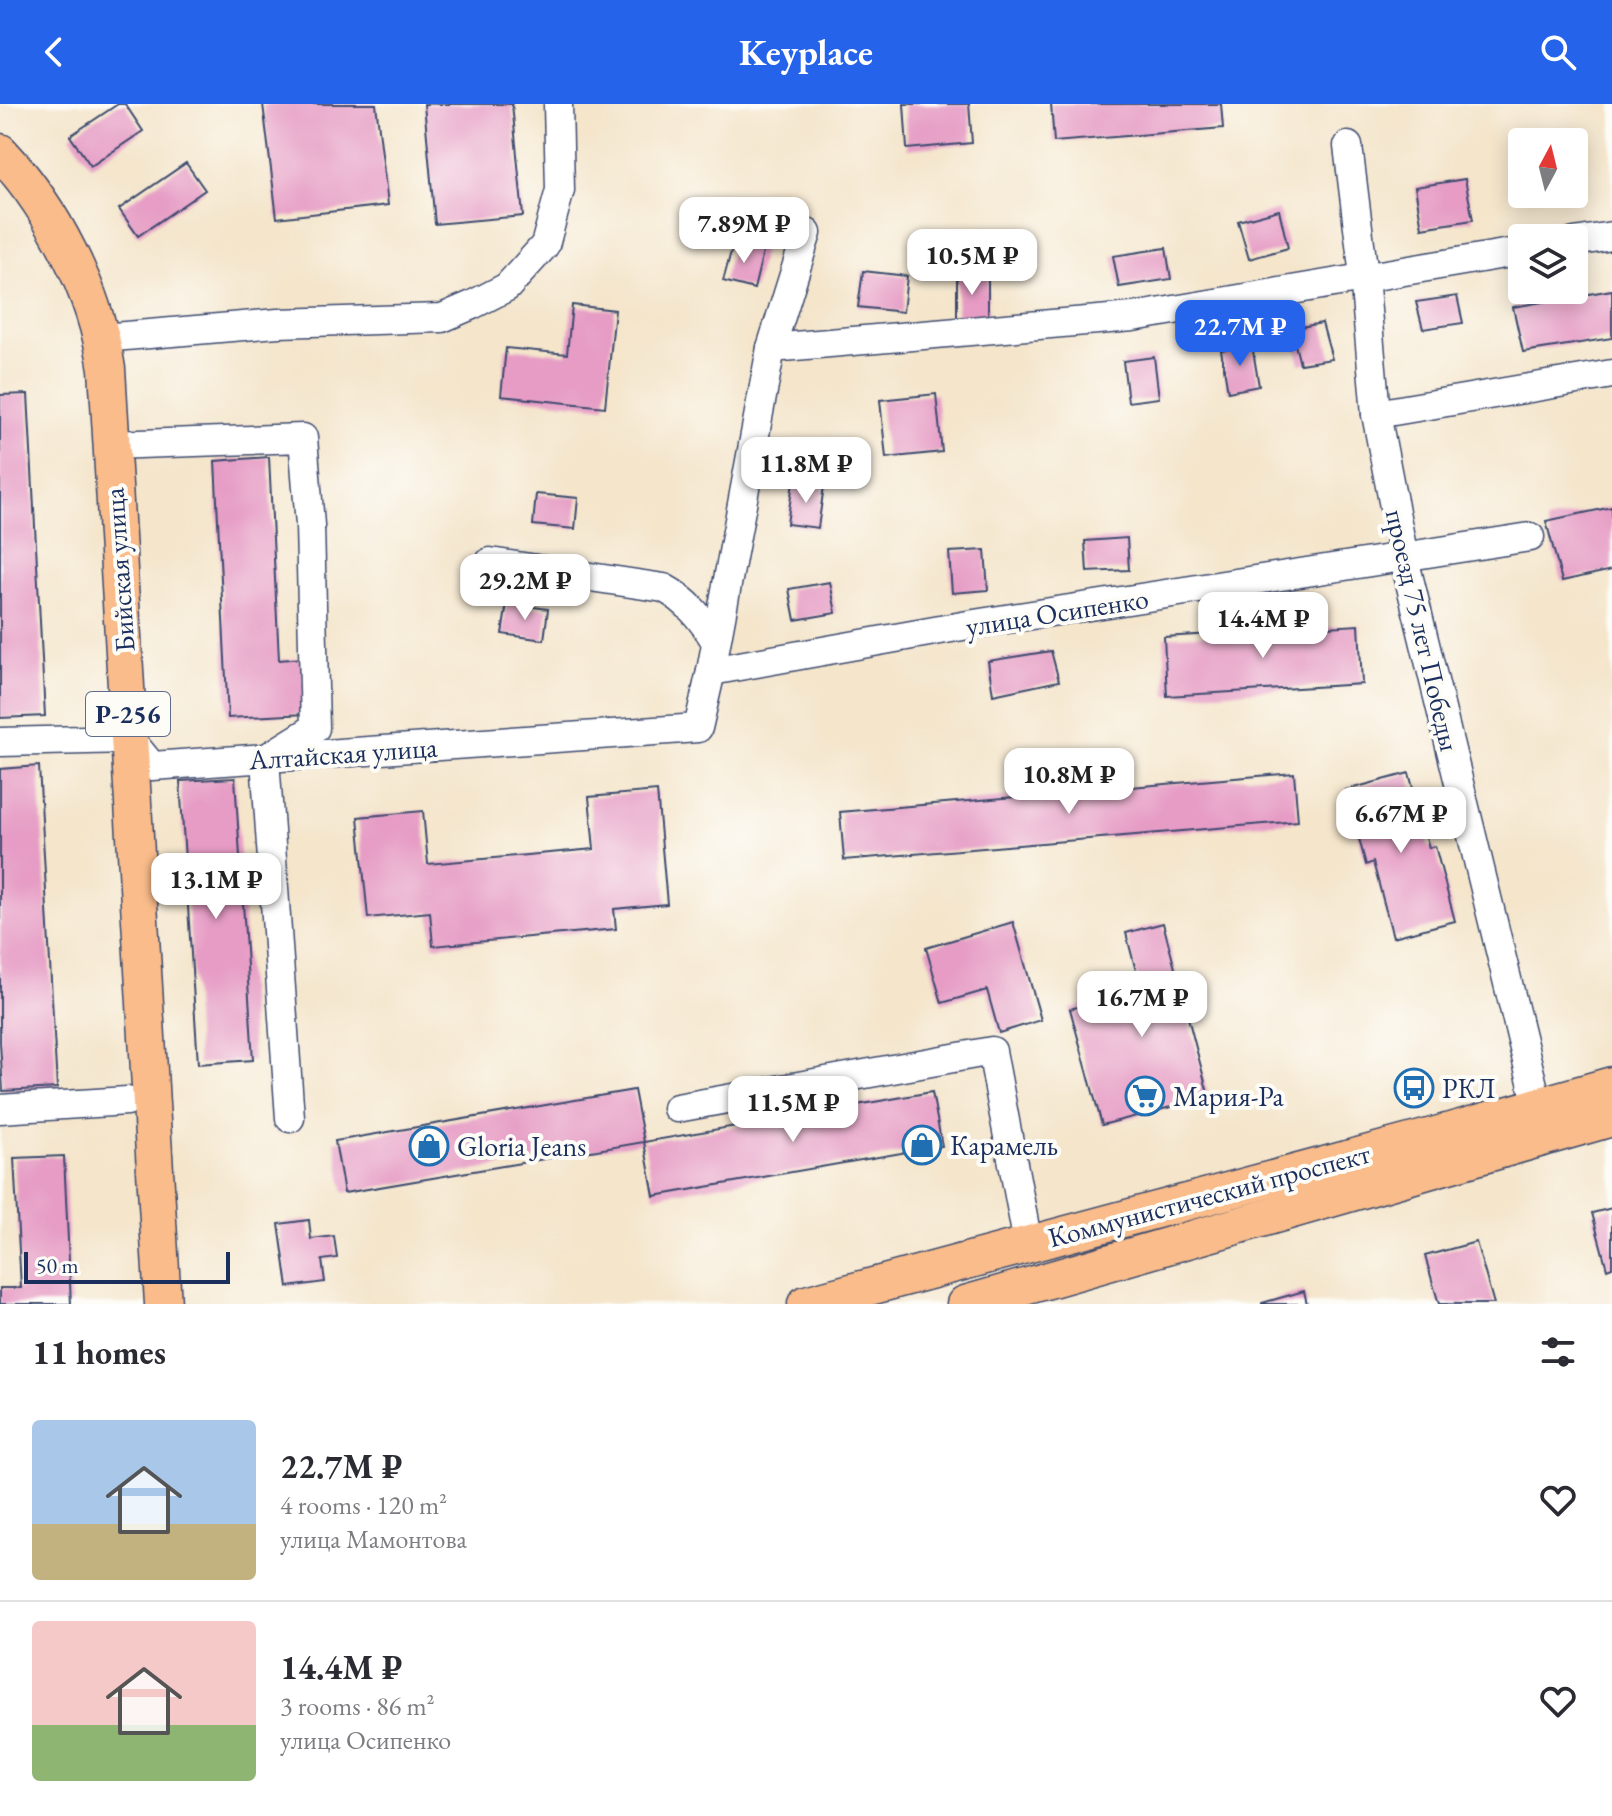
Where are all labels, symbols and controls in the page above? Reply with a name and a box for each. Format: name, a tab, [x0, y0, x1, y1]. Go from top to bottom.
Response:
text: Keyplace	[739, 29, 873, 76]
icon: back	[32, 30, 76, 74]
icon: search	[1536, 30, 1580, 74]
north arrow	[1508, 128, 1588, 208]
map controls	[1508, 128, 1588, 304]
pin: 7.89M ₽	[670, 197, 818, 265]
text: 7.89M ₽	[697, 206, 791, 240]
button: layers	[1508, 224, 1588, 304]
pin: 10.5M ₽	[898, 229, 1046, 297]
text: 10.5M ₽	[925, 238, 1019, 272]
pin: 22.7M ₽	[1166, 300, 1314, 368]
text: 22.7M ₽	[1193, 309, 1287, 343]
pin: 11.8M ₽	[732, 437, 880, 505]
text: 11.8M ₽	[759, 446, 853, 480]
street label: Бийская улица	[95, 486, 143, 653]
street label: проезд 75 лет Победы	[1378, 506, 1468, 754]
pin: 29.2M ₽	[451, 554, 599, 622]
text: 29.2M ₽	[478, 563, 572, 597]
street label: улица Осипенко	[963, 580, 1151, 644]
pin: 14.4M ₽	[1189, 592, 1337, 660]
text: 14.4M ₽	[1216, 601, 1310, 635]
road number: Р-256	[86, 692, 170, 736]
street label: Алтайская улица	[247, 728, 439, 778]
pin: 10.8M ₽	[995, 748, 1143, 816]
text: 10.8M ₽	[1022, 757, 1116, 791]
pin: 6.67M ₽	[1327, 787, 1475, 855]
text: 6.67M ₽	[1354, 796, 1448, 830]
pin: 13.1M ₽	[142, 853, 290, 921]
text: 13.1M ₽	[169, 862, 263, 896]
pin: 16.7M ₽	[1068, 971, 1216, 1039]
text: 16.7M ₽	[1095, 980, 1189, 1014]
bus stop icon: РКЛ	[1393, 1067, 1435, 1109]
place label: РКЛ	[1442, 1070, 1496, 1106]
supermarket icon: Мария-Ра	[1124, 1075, 1166, 1117]
pin: 11.5M ₽	[719, 1076, 867, 1144]
place label: Мария-Ра	[1173, 1078, 1284, 1114]
text: 11.5M ₽	[746, 1085, 840, 1119]
shop icon: Карамель	[901, 1124, 943, 1166]
shop icon: Gloria Jeans	[408, 1125, 450, 1167]
place label: Карамель	[950, 1127, 1058, 1163]
place label: Gloria Jeans	[457, 1128, 586, 1164]
street label: Коммунистический проспект	[1044, 1135, 1374, 1255]
scale bar	[24, 1248, 230, 1284]
text: 50 m	[36, 1251, 79, 1280]
text: 11 homes	[32, 1330, 166, 1374]
icon: filters	[1536, 1330, 1580, 1374]
text: 22.7M ₽	[280, 1444, 403, 1488]
icon: home	[96, 1452, 192, 1548]
icon: heart	[1536, 1478, 1580, 1522]
text: 4 rooms · 120 m²	[280, 1488, 447, 1522]
text: улица Мамонтова	[280, 1522, 467, 1556]
text: 14.4M ₽	[280, 1645, 403, 1689]
icon: home	[96, 1653, 192, 1749]
icon: heart	[1536, 1679, 1580, 1723]
text: 3 rooms · 86 m²	[280, 1689, 435, 1723]
text: улица Осипенко	[280, 1723, 451, 1757]

